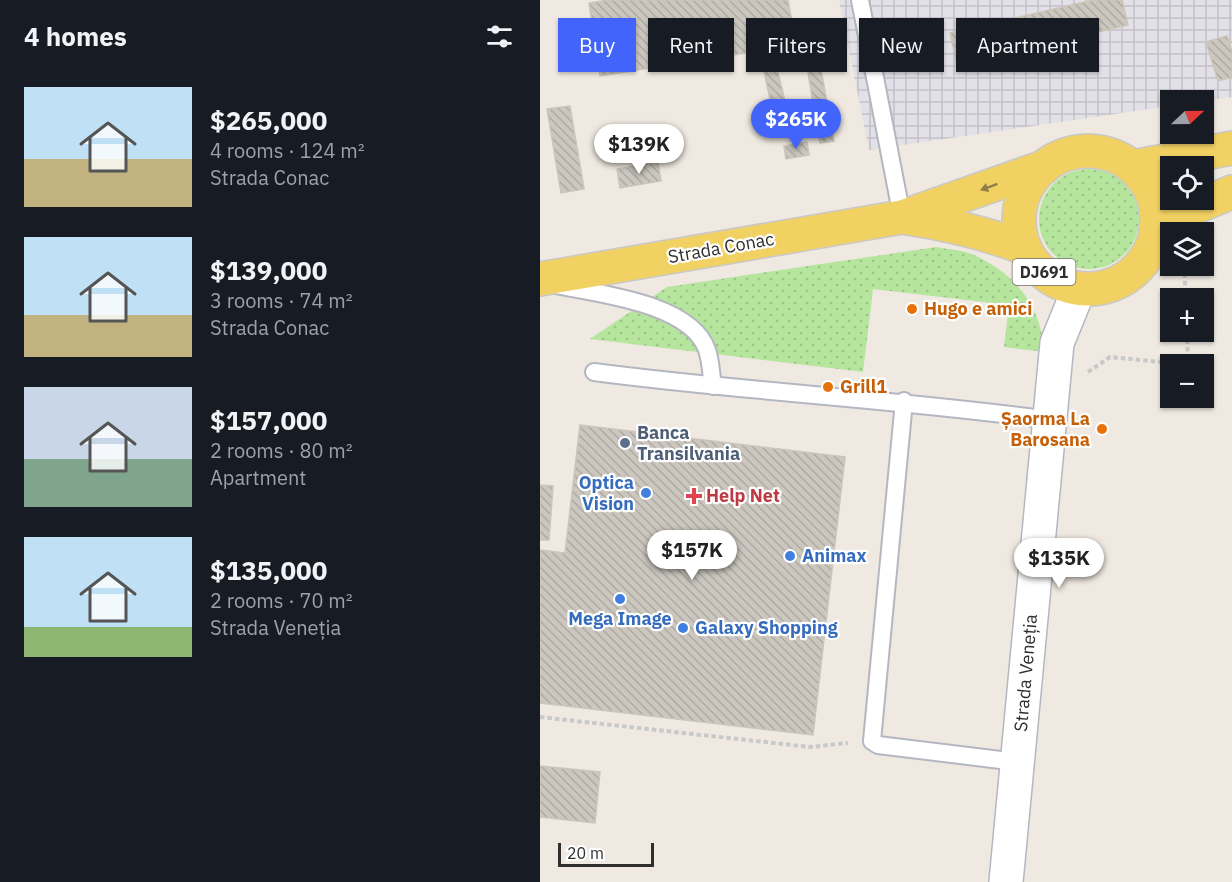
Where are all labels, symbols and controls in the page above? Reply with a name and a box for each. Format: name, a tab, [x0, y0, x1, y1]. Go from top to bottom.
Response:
chip: Buy	[558, 18, 636, 72]
chip: Rent	[648, 18, 734, 72]
chip: Filters	[746, 18, 847, 72]
chip: New	[859, 18, 944, 72]
chip: Apartment	[956, 18, 1099, 72]
text: 4 homes	[24, 19, 127, 53]
icon: filters	[483, 20, 516, 53]
north arrow	[1160, 90, 1214, 144]
map controls	[1160, 90, 1214, 408]
pin: $265K	[754, 99, 838, 150]
text: $265,000	[210, 103, 327, 137]
text: $265K	[765, 105, 827, 132]
icon: home	[72, 111, 144, 183]
pin: $139K	[597, 124, 681, 175]
text: $139K	[608, 130, 670, 157]
text: 4 rooms · 124 m²	[210, 137, 365, 164]
button: locate	[1160, 156, 1214, 210]
text: Strada Conac	[210, 164, 329, 191]
one-way arrow	[980, 182, 998, 192]
button: layers	[1160, 222, 1214, 276]
street label: Strada Conac	[666, 227, 776, 268]
text: $139,000	[210, 253, 327, 287]
road number: DJ691	[1012, 259, 1076, 285]
icon: home	[72, 261, 144, 333]
text: 3 rooms · 74 m²	[210, 287, 353, 314]
button: +	[1160, 288, 1214, 342]
place label: Hugo e amici	[924, 297, 1032, 320]
marker: Hugo e amici	[905, 302, 919, 316]
text: Strada Conac	[210, 314, 329, 341]
button: −	[1160, 354, 1214, 408]
place label: Grill1	[840, 375, 887, 398]
marker: Grill1	[821, 380, 835, 394]
text: $157,000	[210, 403, 327, 437]
place label: Șaorma La Barosana	[1001, 407, 1090, 451]
icon: home	[72, 411, 144, 483]
place label: Banca Transilvania	[637, 421, 740, 465]
marker: Șaorma La Barosana	[1095, 422, 1109, 436]
marker: Banca Transilvania	[618, 436, 632, 450]
text: 2 rooms · 80 m²	[210, 437, 353, 464]
text: Apartment	[210, 464, 306, 491]
place label: Optica Vision	[579, 471, 634, 515]
place label: Help Net	[706, 484, 780, 507]
marker: Optica Vision	[639, 486, 653, 500]
marker: Help Net	[687, 489, 701, 503]
pin: $157K	[650, 530, 734, 581]
text: $157K	[661, 536, 723, 563]
pin: $135K	[1017, 538, 1101, 589]
place label: Animax	[802, 544, 867, 567]
text: $135K	[1028, 544, 1090, 571]
marker: Animax	[783, 549, 797, 563]
text: $135,000	[210, 553, 327, 587]
icon: home	[72, 561, 144, 633]
text: 2 rooms · 70 m²	[210, 587, 353, 614]
marker: Mega Image	[613, 592, 627, 606]
place label: Mega Image	[568, 607, 672, 630]
street label: Strada Veneția	[1009, 613, 1042, 733]
text: Strada Veneția	[210, 614, 341, 641]
place label: Galaxy Shopping	[695, 616, 838, 639]
marker: Galaxy Shopping	[676, 621, 690, 635]
scale bar	[558, 840, 654, 868]
text: 20 m	[567, 843, 604, 863]

